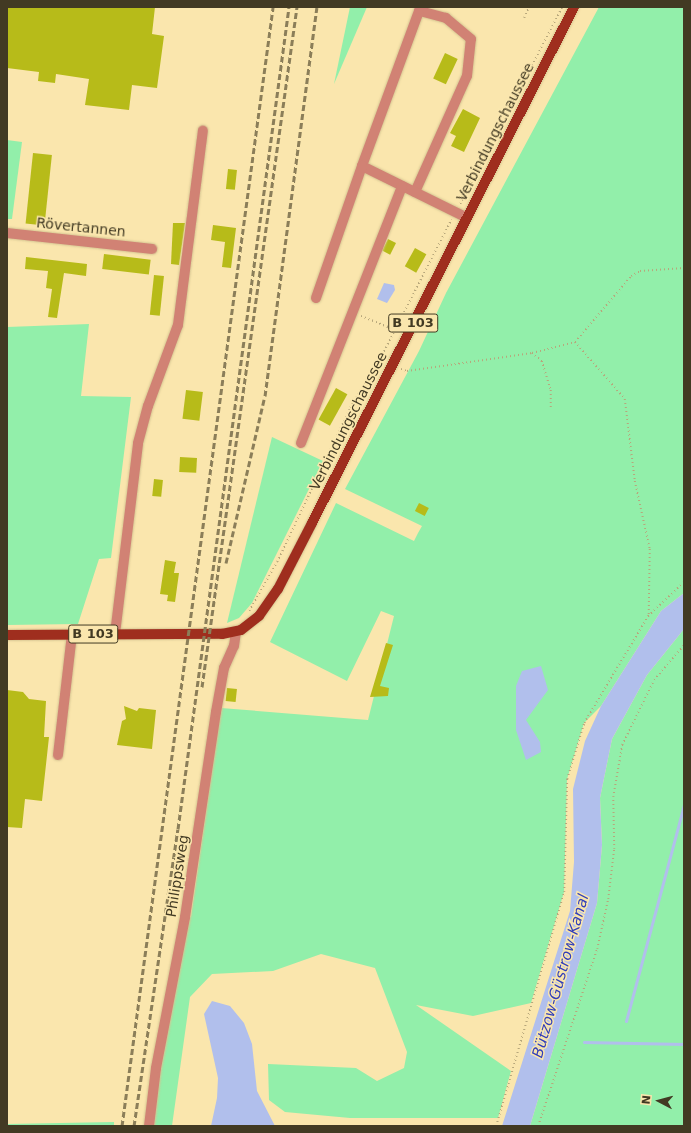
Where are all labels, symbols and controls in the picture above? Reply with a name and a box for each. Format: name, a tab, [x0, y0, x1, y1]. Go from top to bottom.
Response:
street label: Verbindungschaussee	[453, 60, 537, 204]
street label: Rövertannen	[36, 214, 126, 240]
road number: B 103	[388, 312, 438, 334]
street label: Verbindungschaussee	[306, 349, 390, 493]
road number: B 103	[68, 623, 118, 645]
street label: Philippsweg	[162, 834, 192, 918]
water label: Bützow-Güstrow-Kanal	[529, 892, 593, 1060]
north arrow	[639, 1081, 679, 1121]
text: N	[640, 1094, 654, 1105]

